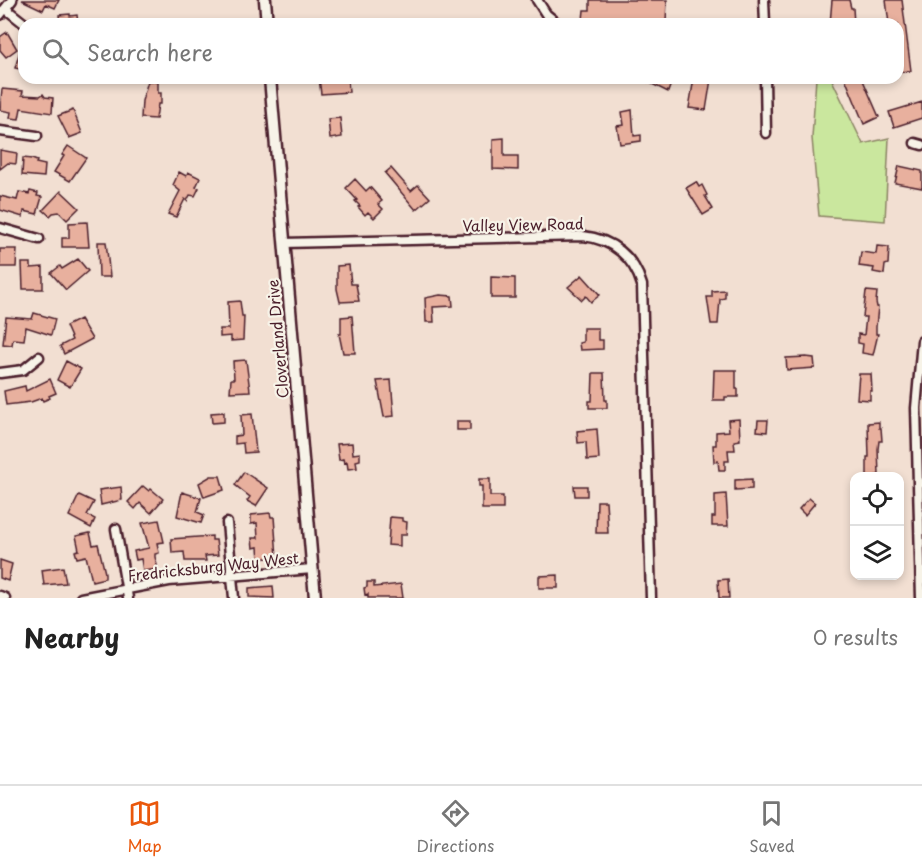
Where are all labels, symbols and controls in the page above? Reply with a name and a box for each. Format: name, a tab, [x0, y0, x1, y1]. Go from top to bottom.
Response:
search box	[18, 18, 904, 84]
icon: search	[39, 35, 72, 68]
text: Search here	[87, 35, 213, 68]
street label: Valley View Road	[462, 211, 584, 237]
street label: Cloverland Drive	[260, 279, 294, 399]
map controls	[850, 472, 904, 580]
button: locate	[850, 472, 904, 526]
button: layers	[850, 526, 904, 580]
street label: Fredricksburg Way West	[126, 546, 300, 586]
text: Nearby	[24, 618, 119, 657]
text: 0 results	[813, 622, 898, 652]
tab: Map	[127, 797, 162, 857]
tab: Directions	[416, 797, 494, 857]
tab: Saved	[749, 797, 795, 857]

